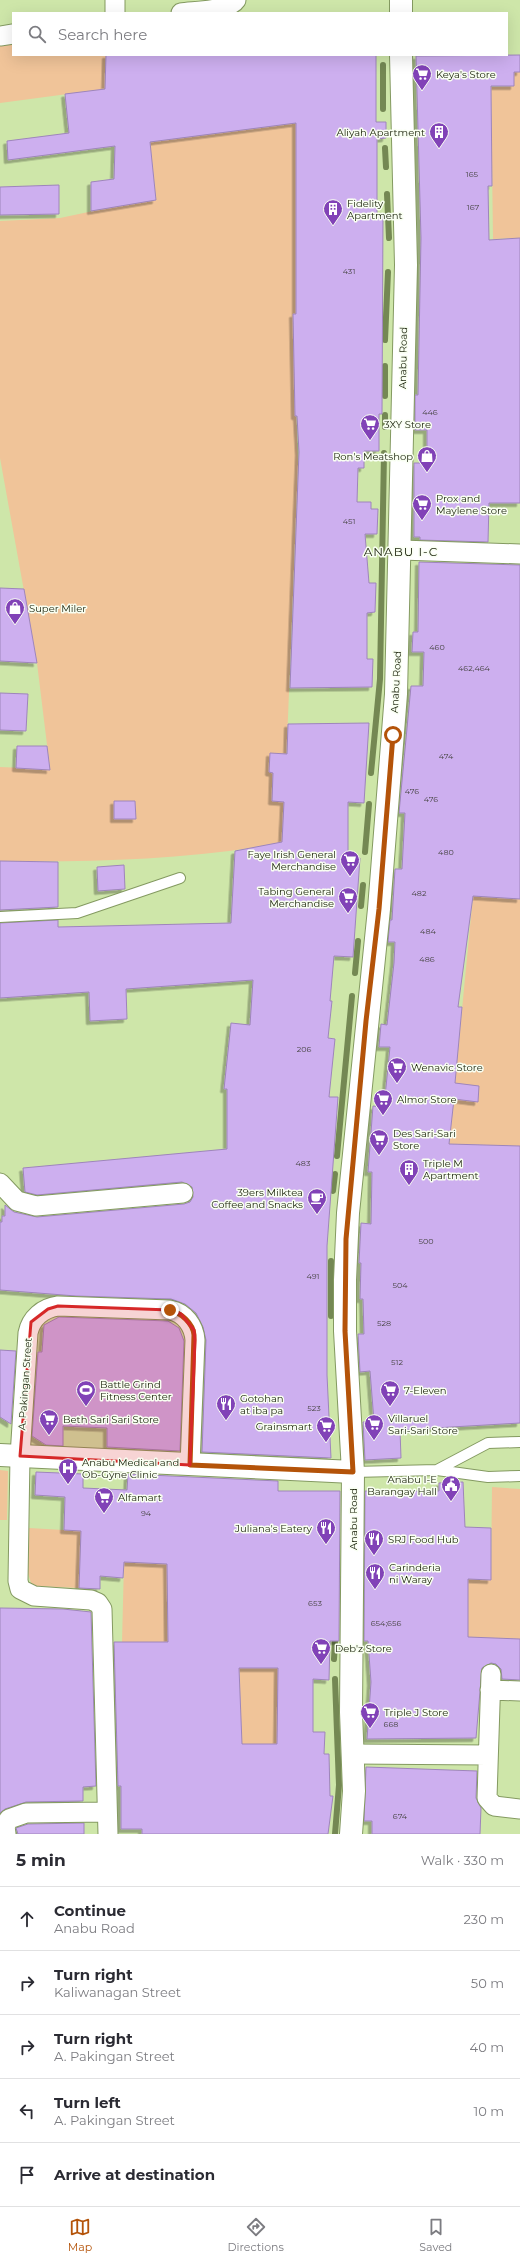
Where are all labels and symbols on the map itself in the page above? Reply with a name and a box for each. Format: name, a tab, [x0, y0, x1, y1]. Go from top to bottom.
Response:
supermarket icon: Keya's Store	[411, 63, 433, 91]
place label: Keya's Store	[436, 68, 496, 81]
building icon: Aliyah Apartment	[428, 121, 450, 149]
place label: Aliyah Apartment	[336, 126, 425, 139]
house number: 165	[466, 169, 479, 179]
place label: Fidelity Apartment	[347, 197, 403, 222]
building icon: Fidelity Apartment	[322, 198, 344, 226]
house number: 167	[467, 202, 479, 212]
house number: 431	[343, 266, 355, 276]
street label: Anabu Road	[396, 327, 410, 389]
house number: 446	[422, 407, 438, 417]
supermarket icon: 3XY Store	[359, 413, 381, 441]
place label: 3XY Store	[384, 418, 431, 431]
shop icon: Ron's Meatshop	[416, 445, 438, 473]
place label: Ron's Meatshop	[333, 450, 413, 463]
place label: Prox and Maylene Store	[436, 492, 507, 517]
supermarket icon: Prox and Maylene Store	[411, 493, 433, 521]
house number: 451	[343, 516, 355, 526]
district label: ANABU I-C	[364, 544, 438, 559]
shop icon: Super Miler	[4, 597, 26, 625]
place label: Super Miler	[29, 602, 86, 615]
house number: 460	[429, 642, 445, 652]
street label: Anabu Road	[388, 651, 404, 713]
house number: 462,464	[458, 663, 491, 673]
route start	[384, 726, 402, 744]
house number: 474	[439, 751, 454, 761]
house number: 476	[405, 786, 419, 796]
house number: 476	[424, 794, 438, 804]
house number: 480	[438, 847, 454, 857]
place label: Faye Irish General Merchandise	[248, 848, 336, 873]
supermarket icon: Faye Irish General Merchandise	[339, 849, 361, 877]
place label: Tabing General Merchandise	[258, 885, 334, 910]
supermarket icon: Tabing General Merchandise	[337, 886, 359, 914]
house number: 482	[411, 888, 427, 898]
house number: 484	[420, 926, 437, 936]
house number: 486	[419, 954, 435, 964]
house number: 206	[297, 1044, 311, 1054]
supermarket icon: Wenavic Store	[386, 1056, 408, 1084]
place label: Wenavic Store	[411, 1061, 483, 1074]
supermarket icon: Almor Store	[372, 1088, 394, 1116]
place label: Almor Store	[397, 1093, 457, 1106]
place label: Des Sari-Sari Store	[393, 1127, 456, 1152]
supermarket icon: Des Sari-Sari Store	[368, 1128, 390, 1156]
place label: Triple M Apartment	[423, 1157, 479, 1182]
house number: 483	[296, 1158, 311, 1168]
building icon: Triple M Apartment	[398, 1158, 420, 1186]
place label: 39ers Milktea Coffee and Snacks	[211, 1186, 303, 1211]
cafe icon: 39ers Milktea Coffee and Snacks	[306, 1187, 328, 1215]
house number: 500	[418, 1236, 434, 1246]
house number: 491	[307, 1271, 320, 1281]
house number: 504	[392, 1280, 408, 1290]
route end	[161, 1301, 179, 1319]
house number: 528	[377, 1318, 391, 1328]
street label: A. Pakingan Street	[15, 1337, 35, 1431]
house number: 512	[391, 1357, 403, 1367]
place label: Battle Grind Fitness Center	[100, 1378, 172, 1403]
sports icon: Battle Grind Fitness Center	[75, 1379, 97, 1407]
supermarket icon: 7-Eleven	[379, 1379, 401, 1407]
place label: 7-Eleven	[404, 1384, 447, 1397]
place label: Gotohan at iba pa	[240, 1392, 284, 1417]
restaurant icon: Gotohan at iba pa	[215, 1393, 237, 1421]
house number: 523	[307, 1403, 321, 1413]
supermarket icon: Beth Sari Sari Store	[38, 1408, 60, 1436]
place label: Villaruel Sari-Sari Store	[388, 1412, 458, 1437]
place label: Beth Sari Sari Store	[63, 1413, 159, 1426]
supermarket icon: Villaruel Sari-Sari Store	[363, 1413, 385, 1441]
supermarket icon: Grainsmart	[315, 1415, 337, 1443]
place label: Grainsmart	[256, 1420, 312, 1433]
place label: Anabu Medical and Ob-Gyne Clinic	[82, 1456, 179, 1481]
hospital icon: Anabu Medical and Ob-Gyne Clinic	[57, 1457, 79, 1485]
place label: Anabu I-E Barangay Hall	[367, 1473, 437, 1498]
public building icon: Anabu I-E Barangay Hall	[440, 1474, 462, 1502]
supermarket icon: Alfamart	[93, 1486, 115, 1514]
street label: Anabu Road	[347, 1488, 360, 1550]
place label: Alfamart	[118, 1491, 162, 1504]
house number: 94	[141, 1508, 152, 1518]
restaurant icon: Juliana's Eatery	[315, 1517, 337, 1545]
place label: Juliana's Eatery	[234, 1522, 313, 1535]
restaurant icon: SRJ Food Hub	[363, 1528, 385, 1556]
place label: SRJ Food Hub	[388, 1533, 459, 1546]
place label: Carinderia ni Waray	[389, 1561, 441, 1586]
restaurant icon: Carinderia ni Waray	[364, 1562, 386, 1590]
house number: 653	[308, 1598, 322, 1608]
house number: 654;656	[371, 1618, 401, 1628]
supermarket icon: Deb'z Store	[310, 1637, 332, 1665]
place label: Deb'z Store	[335, 1642, 392, 1655]
supermarket icon: Triple J Store	[359, 1701, 381, 1729]
place label: Triple J Store	[384, 1706, 448, 1719]
house number: 668	[384, 1719, 398, 1729]
house number: 674	[393, 1811, 408, 1821]

